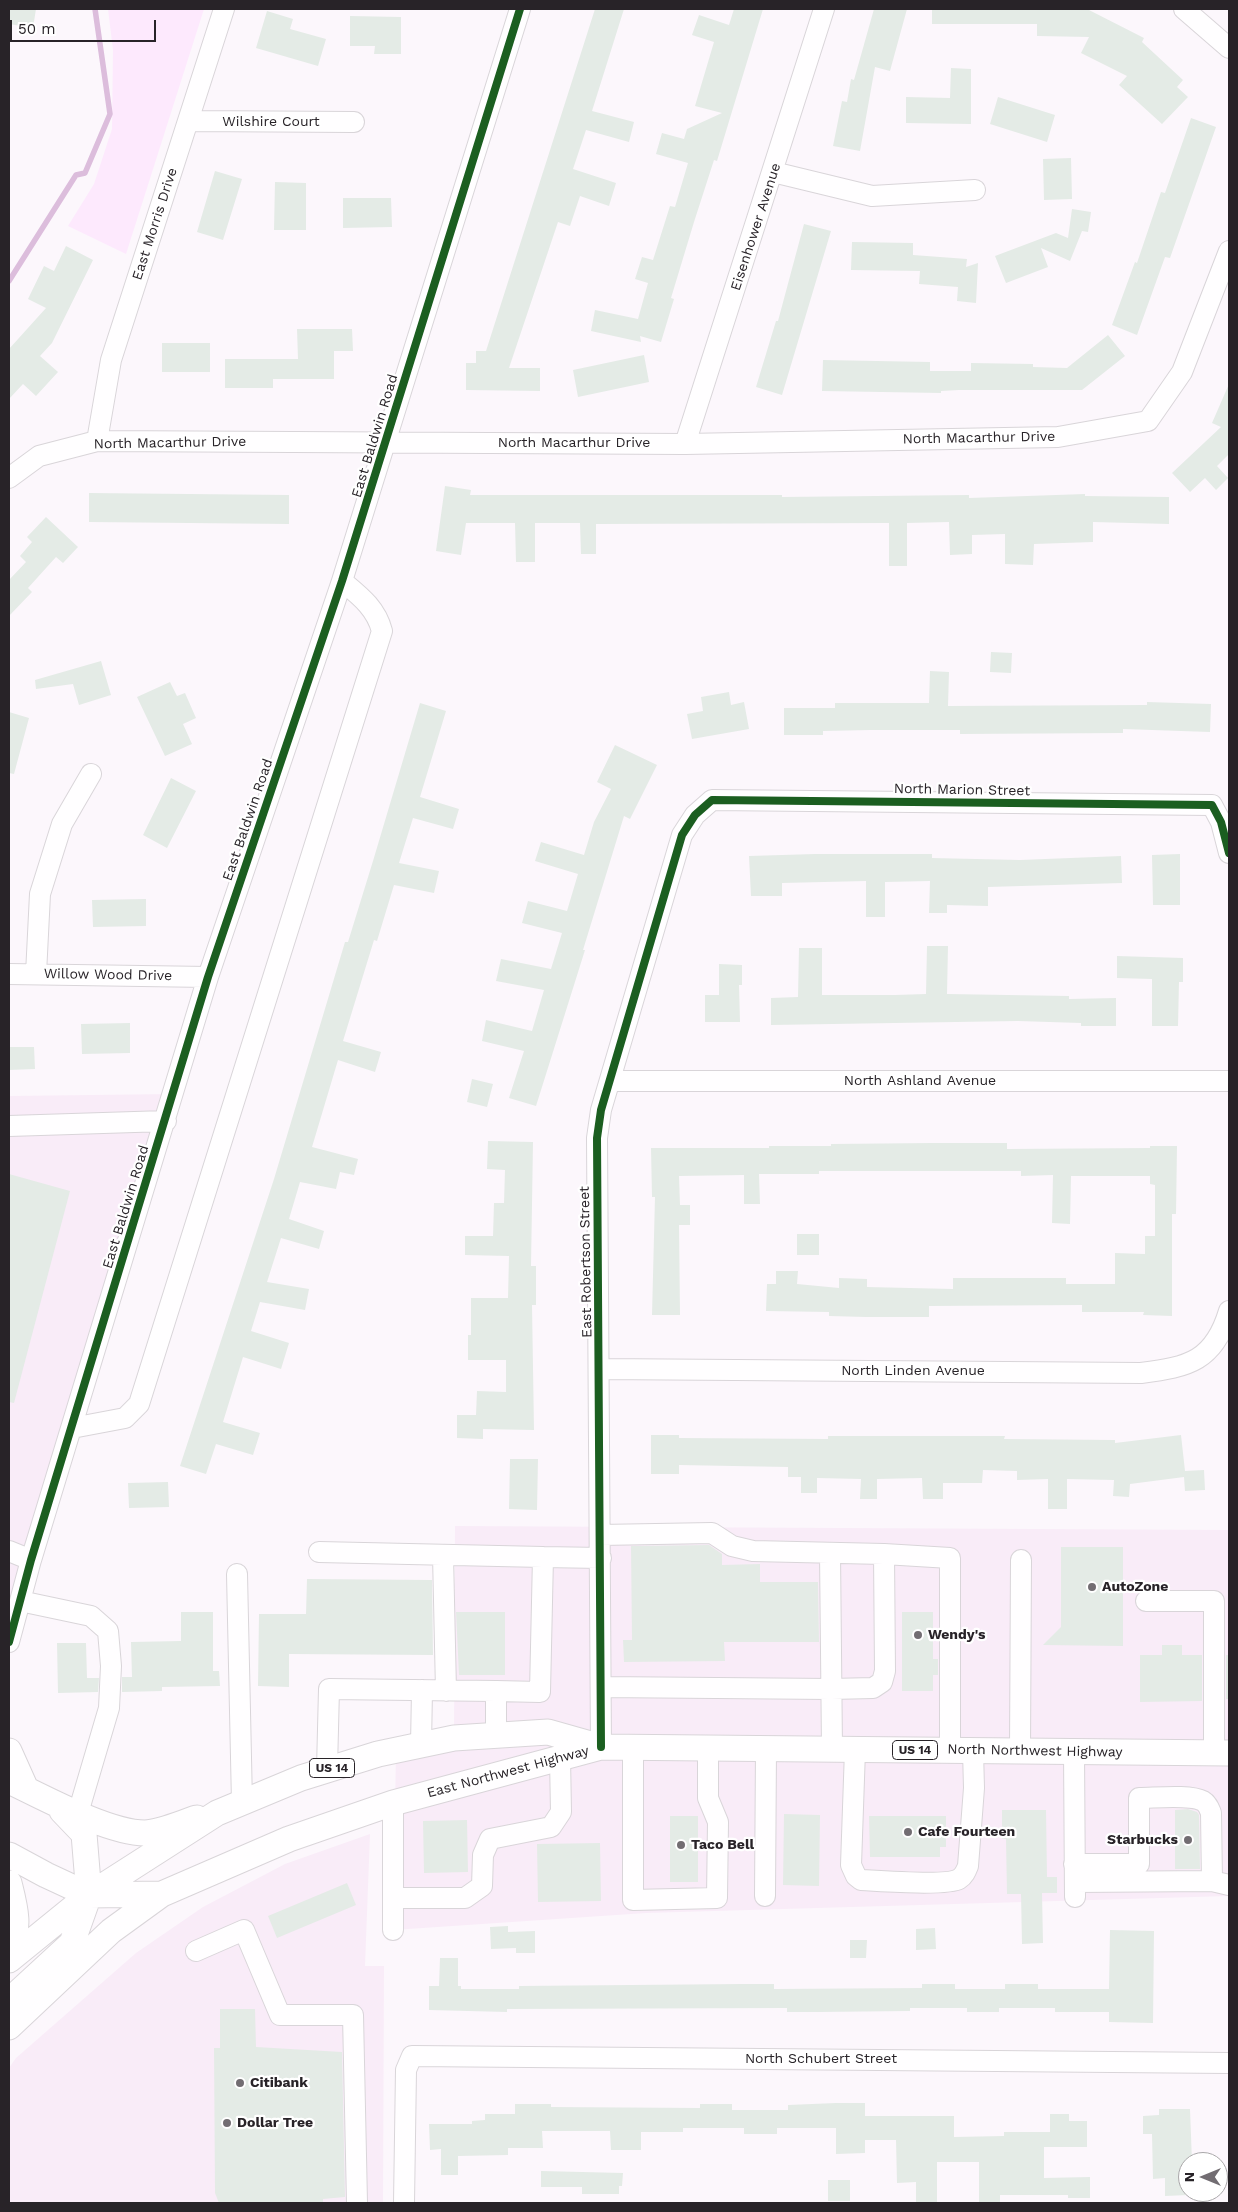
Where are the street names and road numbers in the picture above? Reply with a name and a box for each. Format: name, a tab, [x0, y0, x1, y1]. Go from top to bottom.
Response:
street label: Wilshire Court	[222, 114, 320, 130]
street label: Eisenhower Avenue	[727, 161, 785, 293]
street label: East Morris Drive	[129, 166, 181, 282]
street label: East Baldwin Road	[348, 372, 402, 500]
street label: North Macarthur Drive	[903, 428, 1055, 448]
street label: North Macarthur Drive	[94, 433, 246, 453]
street label: North Macarthur Drive	[498, 435, 650, 451]
street label: East Baldwin Road	[219, 757, 277, 883]
street label: North Marion Street	[894, 780, 1030, 800]
street label: Willow Wood Drive	[44, 965, 172, 985]
street label: North Ashland Avenue	[844, 1073, 996, 1089]
street label: East Baldwin Road	[99, 1143, 153, 1271]
street label: East Robertson Street	[576, 1186, 596, 1338]
street label: North Linden Avenue	[841, 1363, 985, 1379]
road number: US 14	[892, 1740, 938, 1760]
street label: North Northwest Highway	[947, 1741, 1123, 1761]
street label: East Northwest Highway	[425, 1742, 591, 1802]
road number: US 14	[310, 1759, 354, 1778]
street label: North Schubert Street	[745, 2051, 897, 2067]

